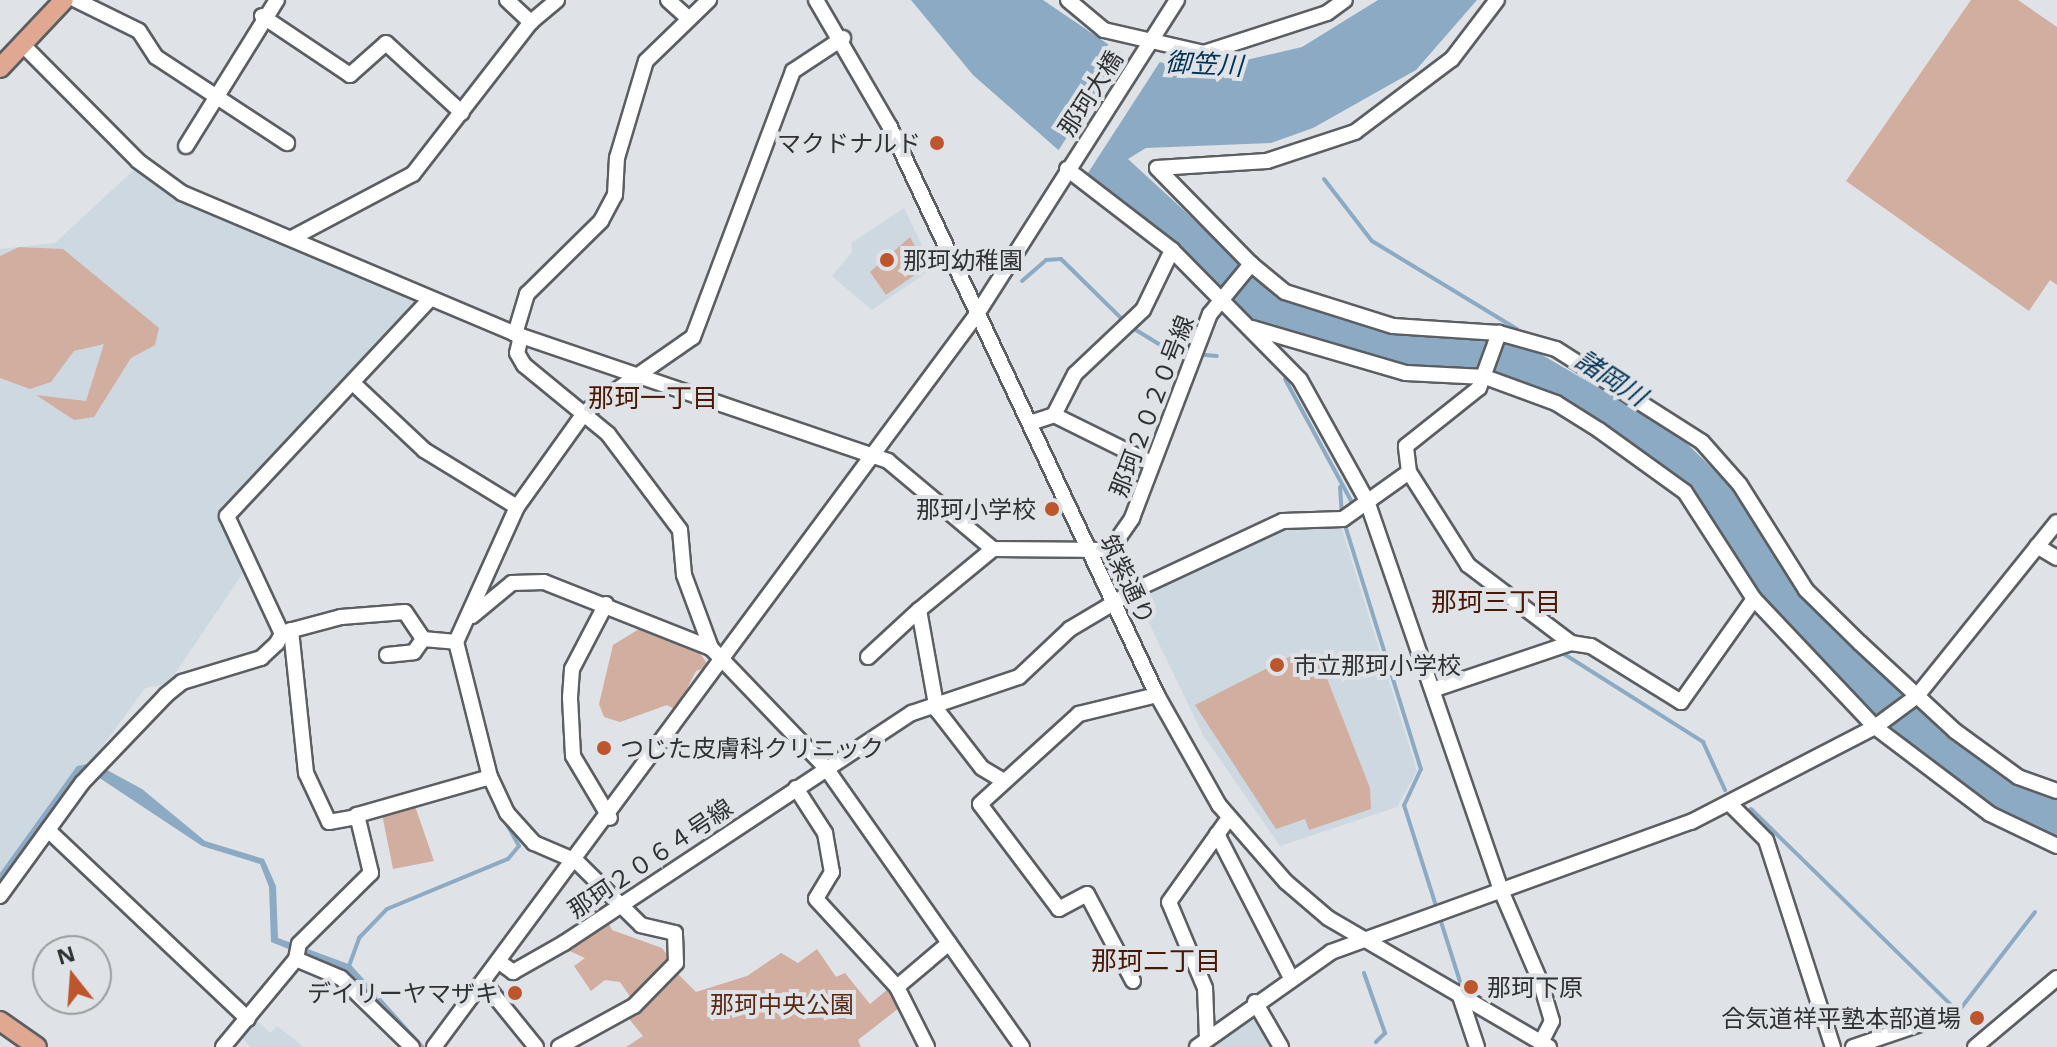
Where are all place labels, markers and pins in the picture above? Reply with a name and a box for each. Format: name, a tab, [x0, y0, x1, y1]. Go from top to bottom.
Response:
place label: マクドナルド	[777, 129, 921, 157]
marker: マクドナルド	[928, 134, 946, 152]
place label: 那珂幼稚園	[903, 246, 1023, 274]
marker: 那珂幼稚園	[878, 251, 896, 269]
place label: 那珂小学校	[916, 495, 1036, 523]
marker: 那珂小学校	[1043, 500, 1061, 518]
place label: 市立那珂小学校	[1293, 651, 1461, 679]
marker: 市立那珂小学校	[1268, 656, 1286, 674]
place label: つじた皮膚科クリニック	[620, 734, 884, 762]
marker: つじた皮膚科クリニック	[595, 739, 613, 757]
place label: 那珂下原	[1487, 973, 1583, 1001]
marker: 那珂下原	[1462, 978, 1480, 996]
place label: デイリーヤマザキ	[307, 979, 499, 1007]
marker: デイリーヤマザキ	[506, 984, 524, 1002]
place label: 合気道祥平塾本部道場	[1721, 1004, 1961, 1032]
marker: 合気道祥平塾本部道場	[1968, 1009, 1986, 1027]

